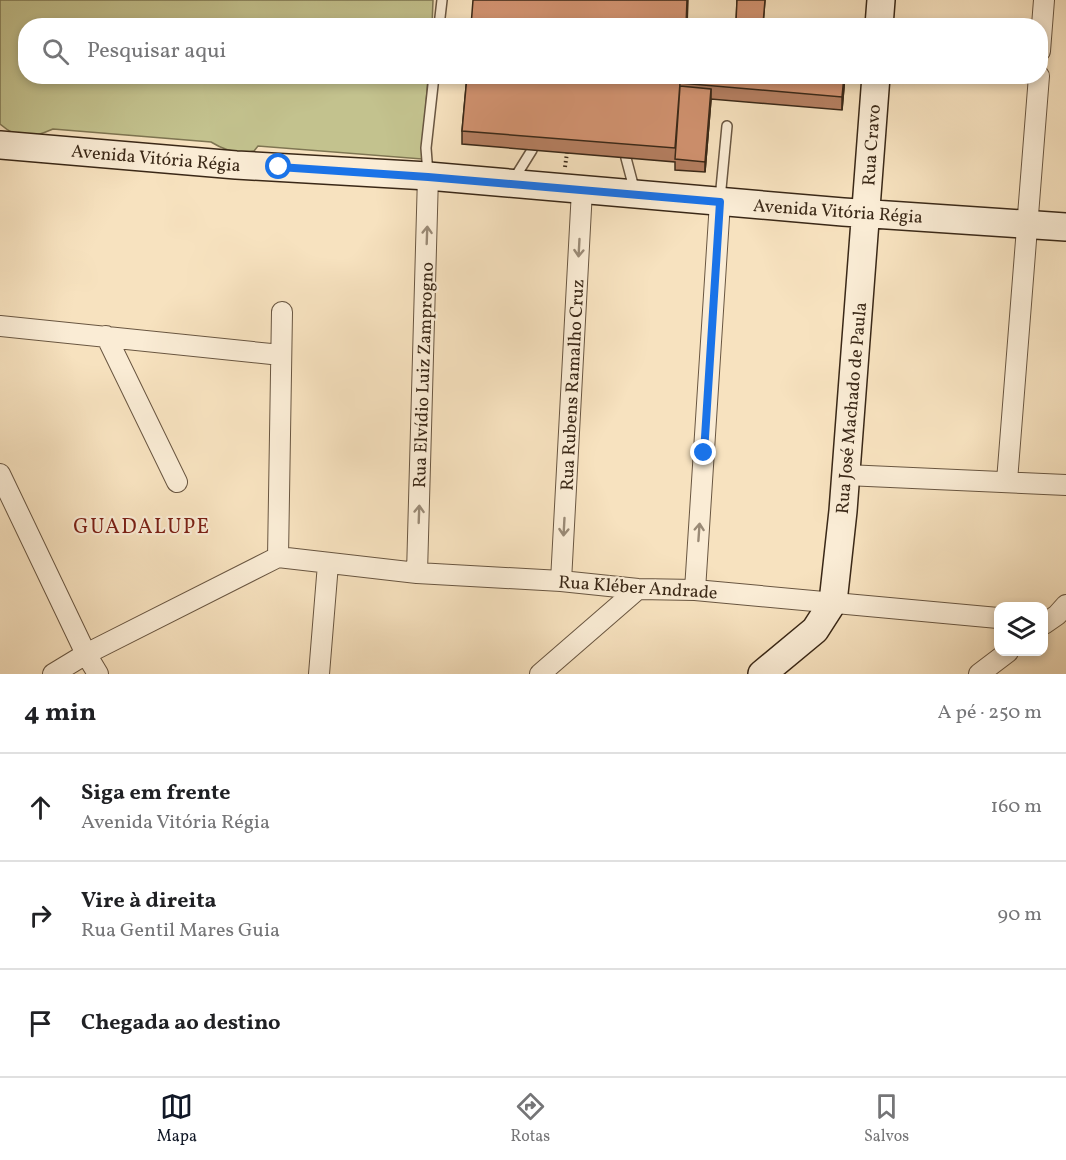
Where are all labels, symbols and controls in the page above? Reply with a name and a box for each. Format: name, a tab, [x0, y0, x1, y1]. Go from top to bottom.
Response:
search box	[18, 18, 1048, 84]
icon: search	[39, 35, 72, 68]
text: Pesquisar aqui	[87, 36, 226, 67]
street label: Rua Cravo	[857, 104, 888, 187]
street label: Avenida Vitória Régia	[70, 140, 242, 179]
route start	[265, 153, 291, 179]
street label: Avenida Vitória Régia	[752, 194, 924, 231]
one-way arrow	[421, 226, 432, 246]
one-way arrow	[574, 238, 585, 258]
street label: Rua Elvídio Luiz Zamprogno	[408, 261, 441, 489]
street label: Rua Rubens Ramalho Cruz	[555, 279, 592, 492]
street label: Rua José Machado de Paula	[831, 301, 874, 515]
route end	[690, 439, 716, 465]
one-way arrow	[413, 505, 424, 525]
district label: GUADALUPE	[73, 513, 211, 542]
one-way arrow	[558, 516, 569, 536]
one-way arrow	[694, 522, 705, 542]
street label: Rua Kléber Andrade	[557, 570, 718, 607]
map controls	[994, 602, 1048, 656]
button: layers	[994, 602, 1048, 656]
text: 4 min	[24, 695, 96, 731]
text: A pé · 250 m	[937, 699, 1042, 727]
text: Siga em frente	[81, 778, 231, 809]
icon: ahead	[24, 791, 57, 824]
text: 160 m	[990, 793, 1042, 821]
text: Avenida Vitória Régia	[81, 809, 270, 837]
text: Vire à direita	[81, 886, 217, 917]
icon: right	[24, 899, 57, 932]
text: 90 m	[998, 901, 1042, 929]
text: Rua Gentil Mares Guia	[81, 917, 280, 945]
icon: arrive	[24, 1007, 57, 1040]
text: Chegada ao destino	[81, 1008, 281, 1039]
tab: Mapa	[157, 1090, 197, 1148]
tab: Rotas	[511, 1090, 550, 1148]
tab: Salvos	[864, 1090, 909, 1148]

